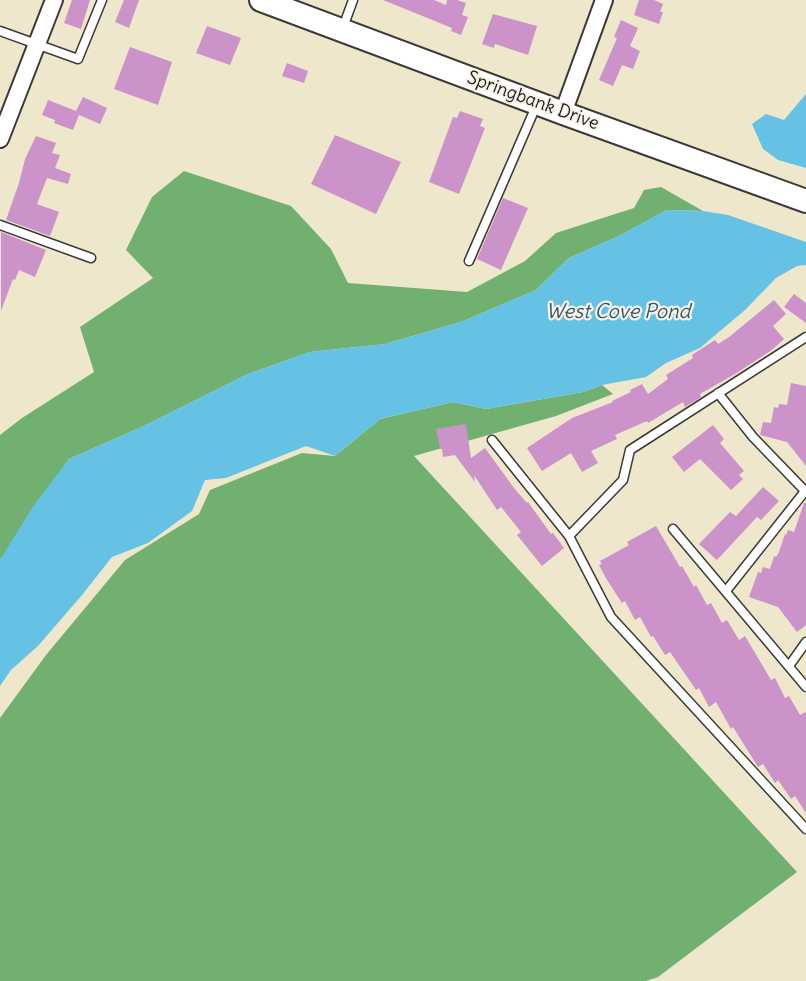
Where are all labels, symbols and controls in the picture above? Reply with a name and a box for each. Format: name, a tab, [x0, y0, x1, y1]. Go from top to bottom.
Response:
street label: Springbank Drive	[464, 67, 602, 135]
water label: West Cove Pond	[546, 300, 690, 324]

